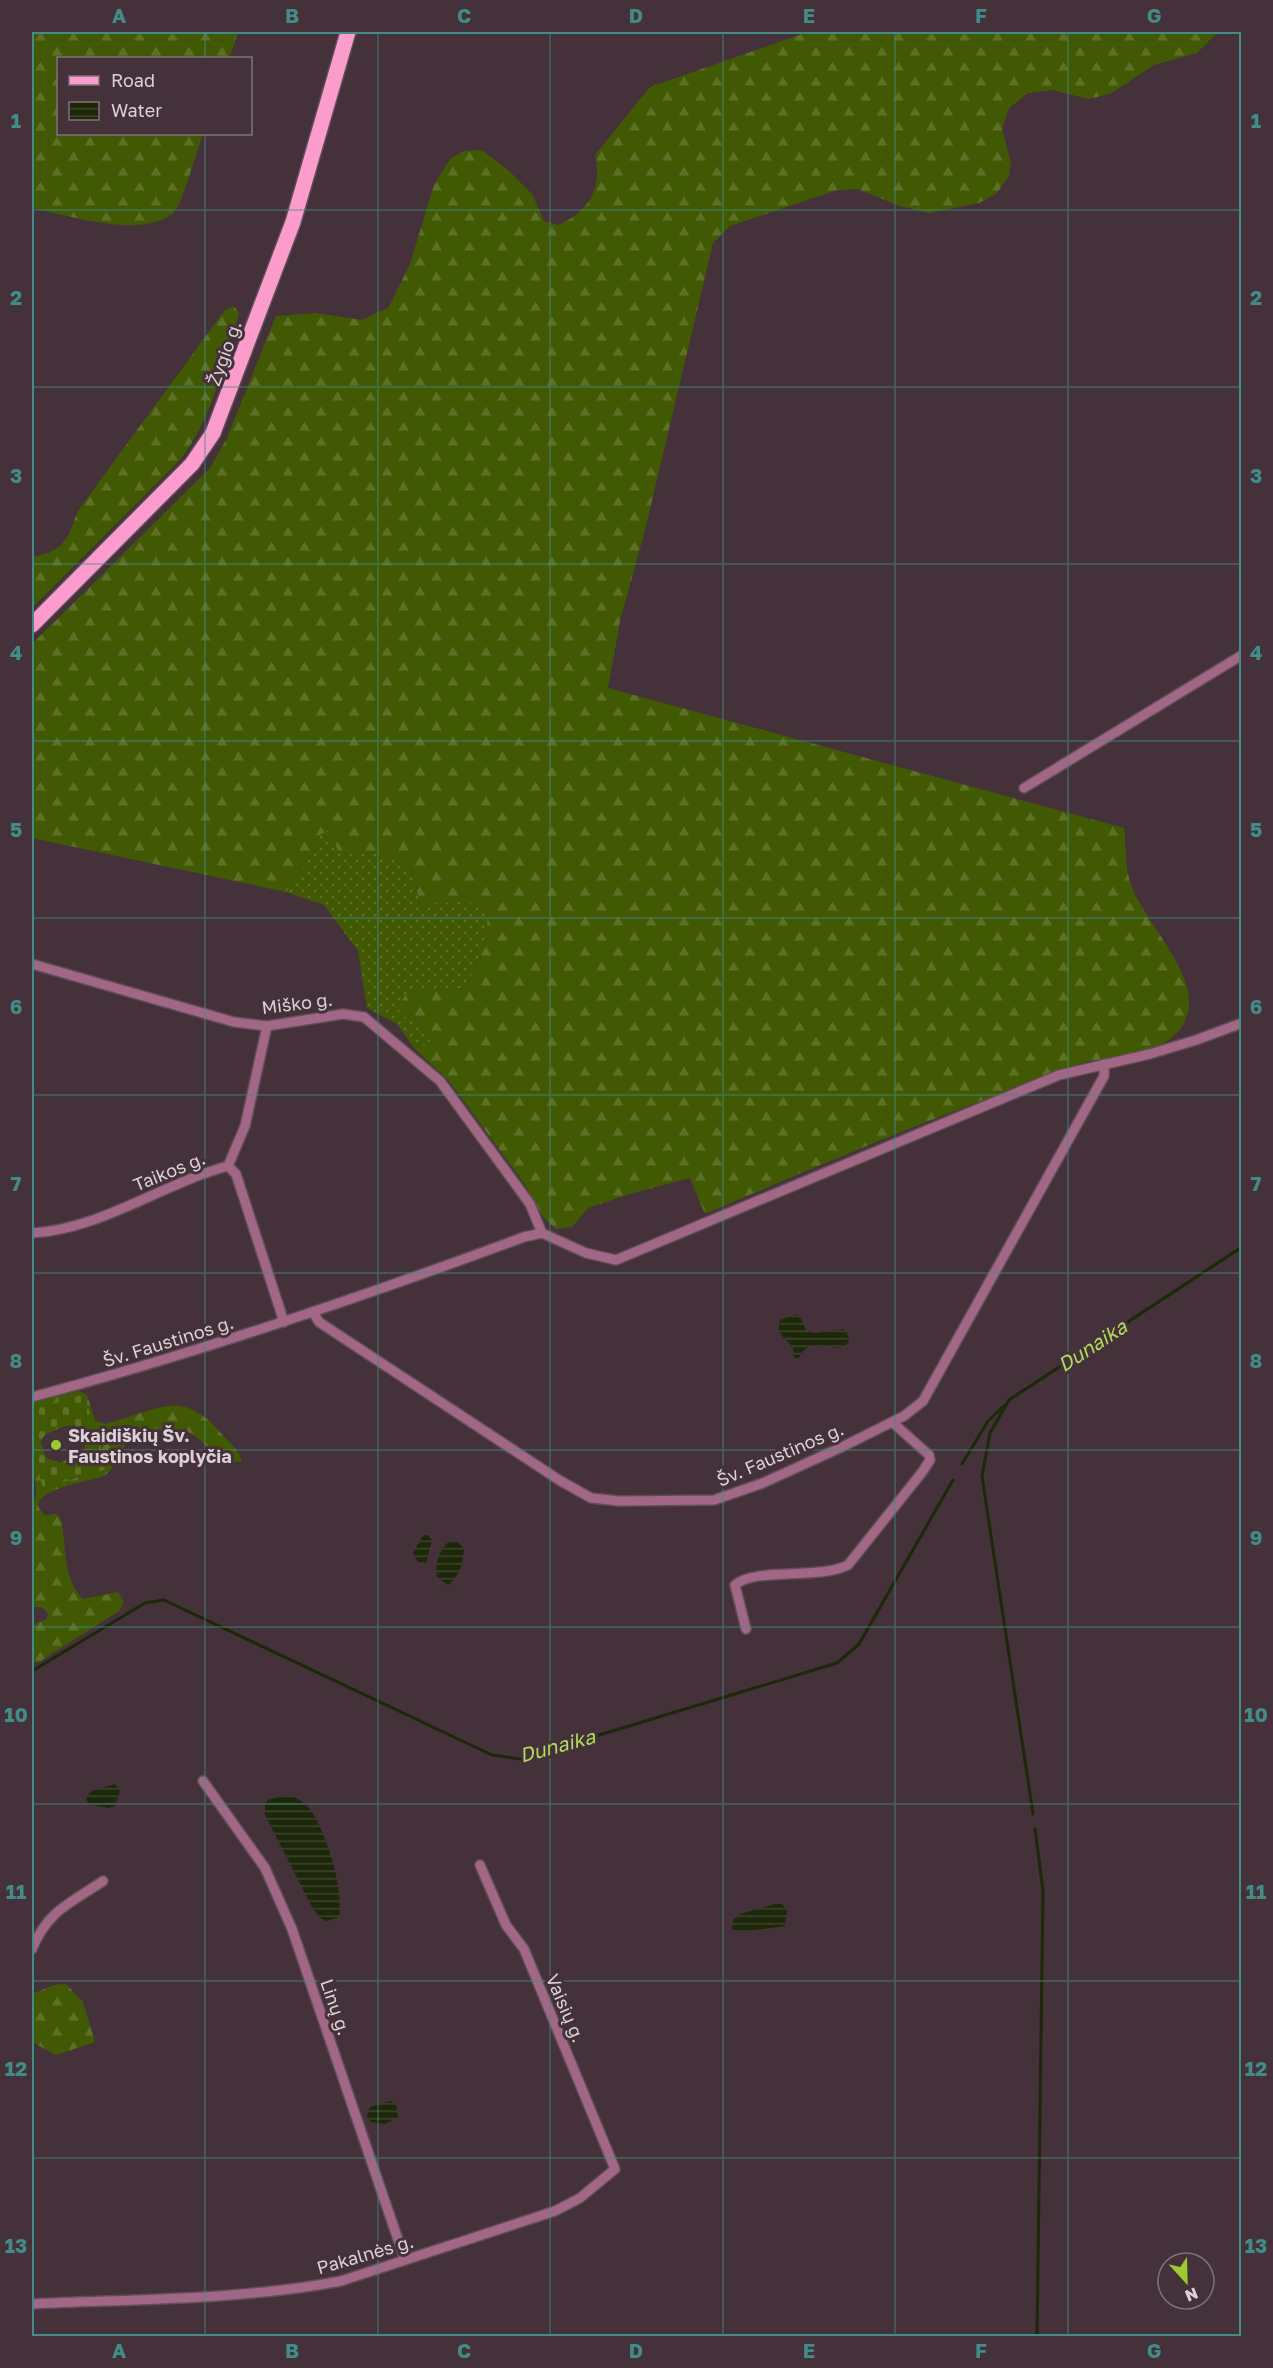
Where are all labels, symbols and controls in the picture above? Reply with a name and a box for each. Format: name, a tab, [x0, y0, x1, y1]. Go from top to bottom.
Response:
text: A	[112, 3, 126, 27]
text: B	[285, 3, 299, 27]
text: C	[457, 3, 471, 27]
text: D	[629, 3, 643, 27]
text: E	[803, 3, 815, 27]
text: F	[975, 3, 987, 27]
text: G	[1147, 3, 1161, 27]
legend	[57, 57, 252, 135]
text: Road	[111, 69, 155, 91]
text: Water	[111, 99, 162, 121]
text: 1	[11, 108, 21, 132]
text: 1	[1251, 108, 1261, 132]
text: 2	[10, 285, 22, 309]
text: 2	[1250, 285, 1262, 309]
street label: Žygio g.	[202, 317, 246, 389]
text: 3	[10, 463, 22, 487]
text: 3	[1250, 463, 1262, 487]
text: 4	[10, 640, 22, 664]
text: 4	[1250, 640, 1262, 664]
text: 5	[10, 817, 22, 841]
text: 5	[1250, 817, 1262, 841]
street label: Miško g.	[260, 988, 334, 1018]
text: 6	[10, 994, 22, 1018]
text: 6	[1250, 994, 1262, 1018]
street label: Taikos g.	[130, 1147, 208, 1195]
text: 7	[11, 1171, 22, 1195]
text: 7	[1251, 1171, 1262, 1195]
street label: Šv. Faustinos g.	[100, 1311, 236, 1371]
water label: Dunaika	[1053, 1313, 1132, 1376]
text: 8	[10, 1348, 22, 1372]
text: 8	[1250, 1348, 1262, 1372]
street label: Šv. Faustinos g.	[713, 1417, 847, 1491]
place label: Skaidiškių Šv. Faustinos koplyčia	[68, 1424, 232, 1467]
marker: Skaidiškių Šv. Faustinos koplyčia	[49, 1438, 63, 1452]
text: 9	[10, 1525, 22, 1549]
text: 9	[1250, 1525, 1262, 1549]
text: 10	[4, 1702, 28, 1726]
text: 10	[1244, 1702, 1268, 1726]
water label: Dunaika	[516, 1723, 598, 1767]
text: 11	[6, 1879, 26, 1903]
text: 11	[1246, 1879, 1266, 1903]
street label: Vaisių g.	[542, 1970, 590, 2046]
street label: Linų g.	[316, 1976, 356, 2038]
text: 12	[5, 2056, 27, 2080]
text: 12	[1245, 2056, 1267, 2080]
street label: Pakalnės g.	[314, 2230, 416, 2278]
text: 13	[5, 2233, 27, 2257]
text: 13	[1245, 2233, 1267, 2257]
north arrow	[1156, 2251, 1216, 2311]
text: N	[1182, 2283, 1201, 2306]
text: A	[112, 2338, 126, 2362]
text: B	[285, 2338, 299, 2362]
text: C	[457, 2338, 471, 2362]
text: D	[629, 2338, 643, 2362]
text: E	[803, 2338, 815, 2362]
text: F	[975, 2338, 987, 2362]
text: G	[1147, 2338, 1161, 2362]

